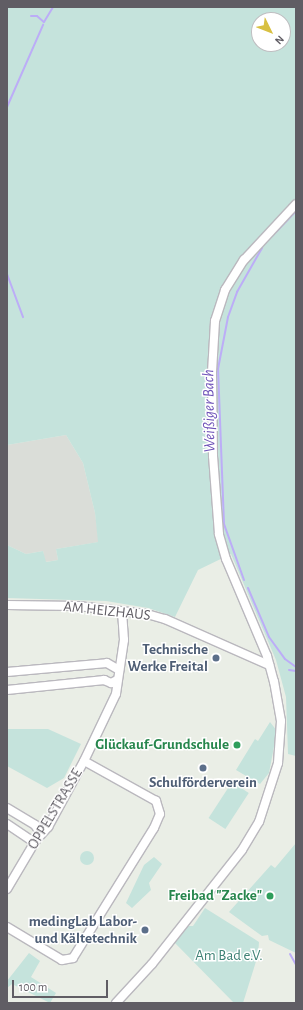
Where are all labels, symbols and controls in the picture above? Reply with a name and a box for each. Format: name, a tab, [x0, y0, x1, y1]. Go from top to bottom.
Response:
north arrow	[251, 12, 291, 52]
text: N	[273, 33, 286, 46]
water label: Weißiger Bach	[199, 369, 219, 453]
street label: AM HEIZHAUS	[63, 597, 151, 625]
place label: Technische Werke Freital	[128, 640, 208, 675]
marker: Technische Werke Freital	[211, 653, 221, 663]
place label: Glückauf-Grundschule	[95, 736, 229, 754]
marker: Glückauf-Grundschule	[232, 740, 242, 750]
marker: Schulförderverein	[198, 763, 208, 773]
street label: OPPELSTRASSE	[24, 765, 86, 853]
place label: Schulförderverein	[149, 774, 257, 792]
place label: Freibad "Zacke"	[168, 887, 262, 905]
marker: Freibad "Zacke"	[265, 891, 275, 901]
place label: medingLab Labor- und Kältetechnik	[29, 912, 137, 947]
marker: medingLab Labor- und Kältetechnik	[140, 925, 150, 935]
park label: Am Bad e.V.	[195, 947, 263, 965]
scale bar	[14, 972, 110, 998]
text: 100 m	[19, 981, 47, 993]

